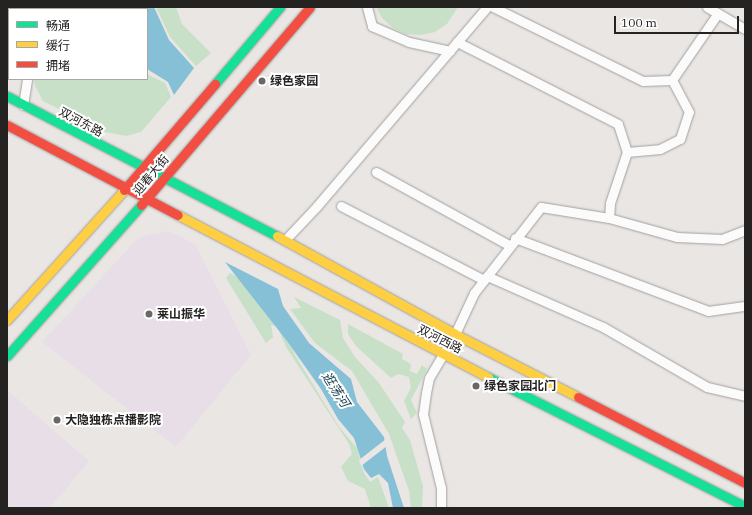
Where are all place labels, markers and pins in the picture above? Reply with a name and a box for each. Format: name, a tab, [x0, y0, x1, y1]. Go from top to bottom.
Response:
place label: 绿色家园	[270, 74, 318, 88]
marker: 绿色家园	[257, 76, 267, 86]
place label: 莱山振华	[157, 307, 205, 321]
marker: 莱山振华	[144, 309, 154, 319]
place label: 绿色家园北门	[484, 379, 556, 393]
marker: 绿色家园北门	[471, 381, 481, 391]
place label: 大隐独栋点播影院	[65, 413, 161, 427]
marker: 大隐独栋点播影院	[52, 415, 62, 425]

